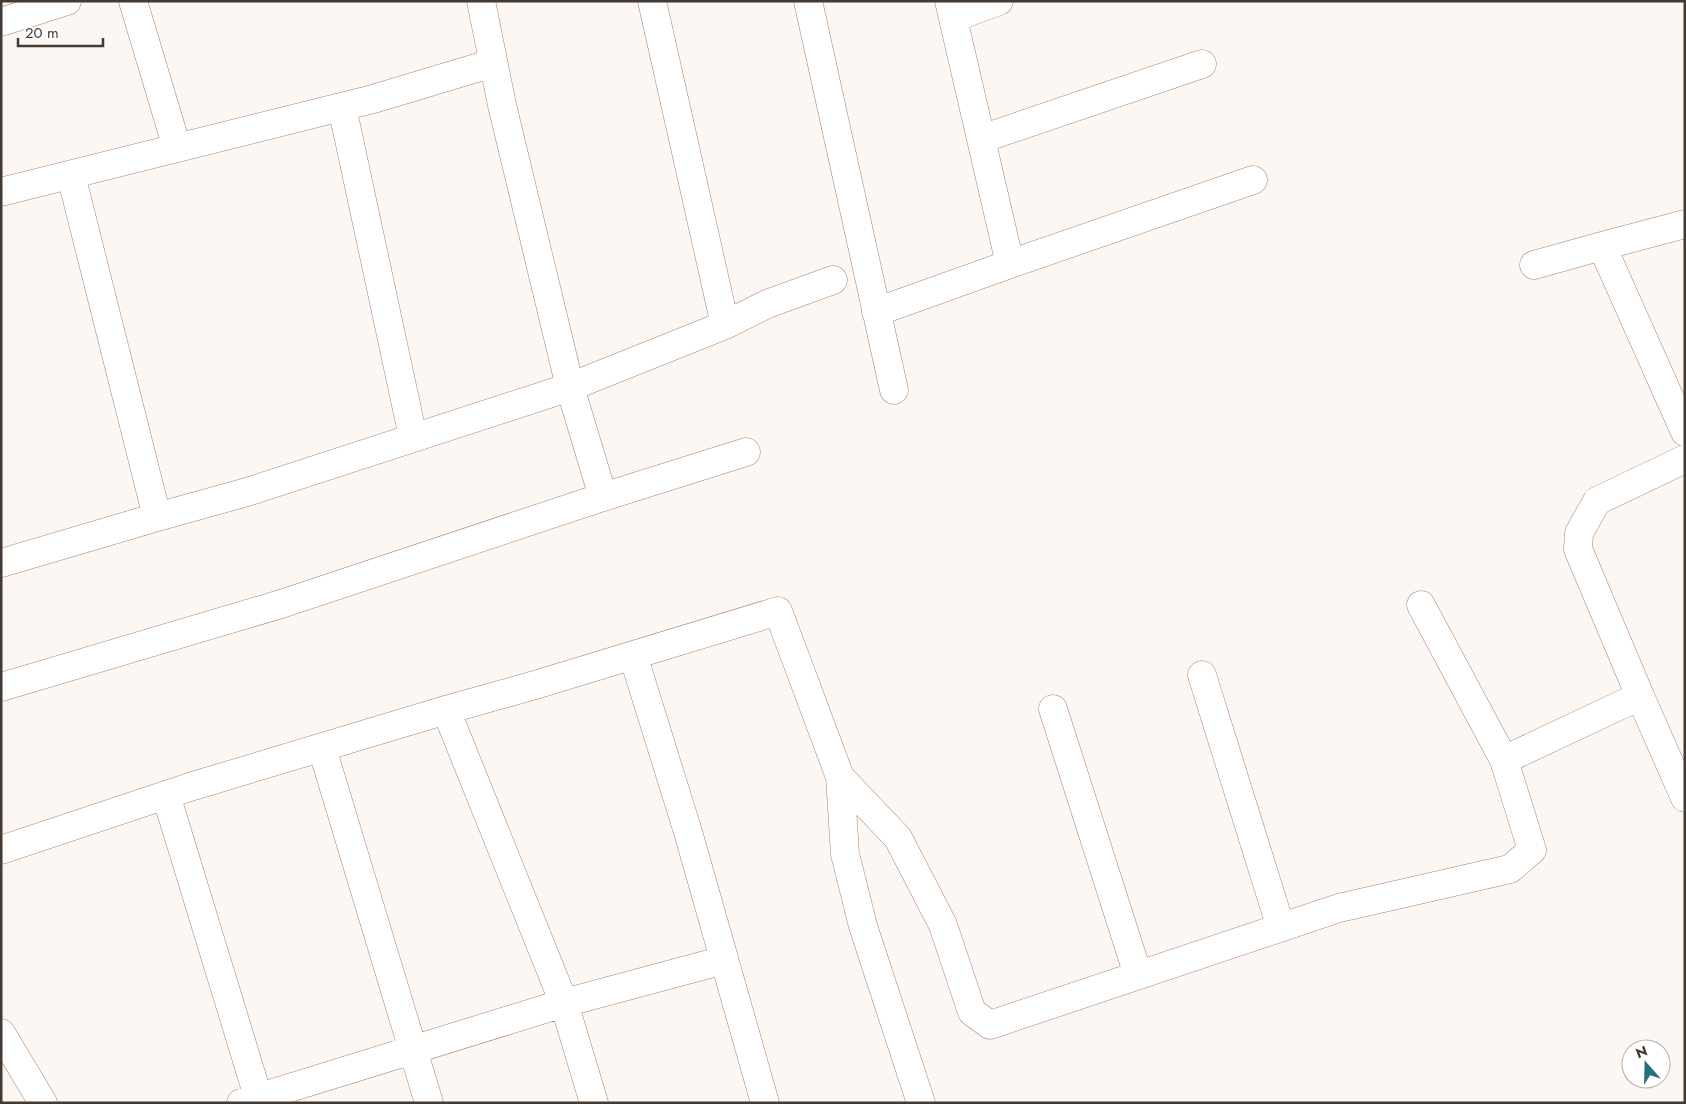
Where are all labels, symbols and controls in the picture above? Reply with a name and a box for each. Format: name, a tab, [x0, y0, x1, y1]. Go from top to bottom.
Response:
scale bar	[18, 15, 102, 47]
text: 20 m	[25, 22, 59, 44]
north arrow	[1621, 1039, 1671, 1089]
text: N	[1633, 1040, 1650, 1063]

